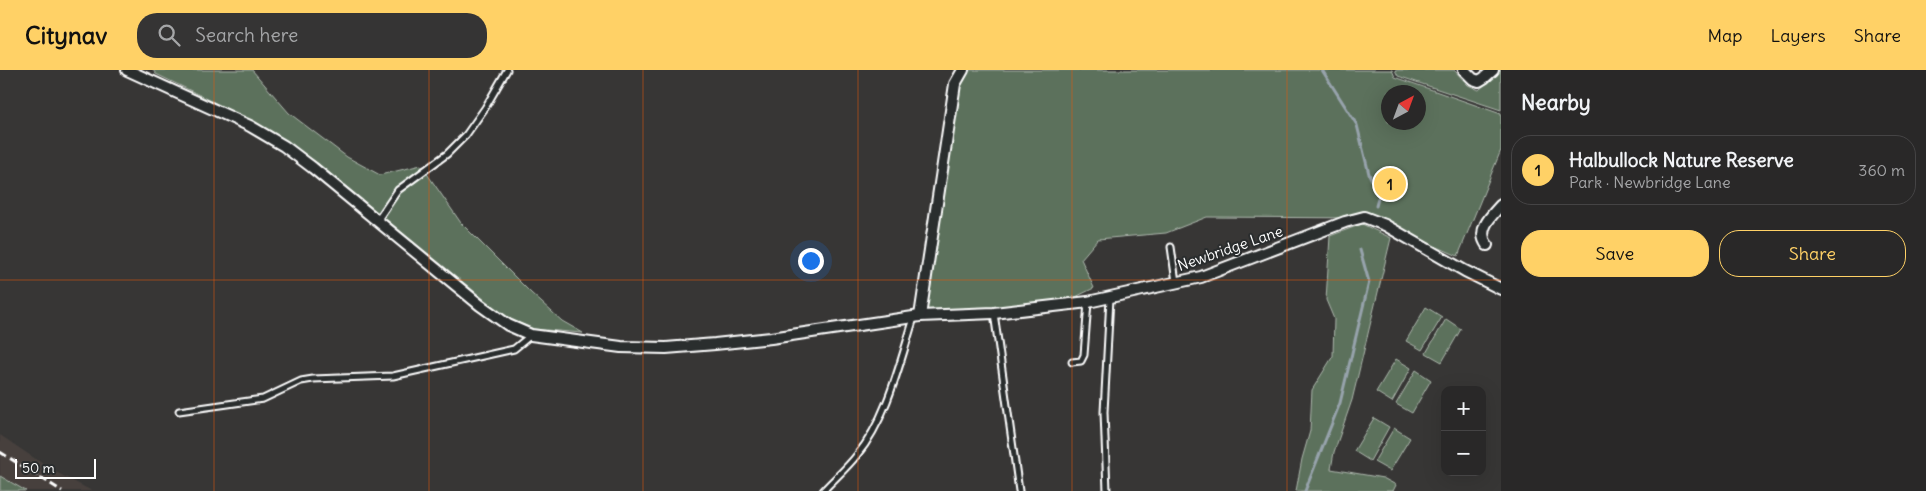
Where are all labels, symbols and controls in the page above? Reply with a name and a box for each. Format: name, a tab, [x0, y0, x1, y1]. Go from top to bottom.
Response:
search box	[137, 13, 487, 58]
text: Citynav	[25, 20, 107, 50]
icon: search	[155, 21, 183, 49]
text: Search here	[195, 23, 298, 47]
text: Map	[1707, 24, 1742, 47]
text: Layers	[1770, 24, 1826, 47]
text: Share	[1854, 24, 1901, 47]
north arrow	[1381, 85, 1426, 130]
text: Nearby	[1521, 89, 1591, 116]
text: Halbullock Nature Reserve	[1569, 148, 1794, 172]
text: 1	[1535, 160, 1541, 180]
text: 360 m	[1858, 160, 1905, 180]
pin: 1	[1374, 165, 1406, 203]
text: Park · Newbridge Lane	[1569, 172, 1731, 192]
street label: Newbridge Lane	[1175, 221, 1285, 275]
button: Save	[1521, 230, 1709, 277]
button: Share	[1719, 230, 1906, 277]
your location	[798, 248, 824, 274]
map controls	[1441, 386, 1486, 476]
button: +	[1441, 386, 1486, 431]
button: −	[1441, 431, 1486, 476]
scale bar	[15, 456, 96, 479]
text: 50 m	[22, 459, 55, 477]

